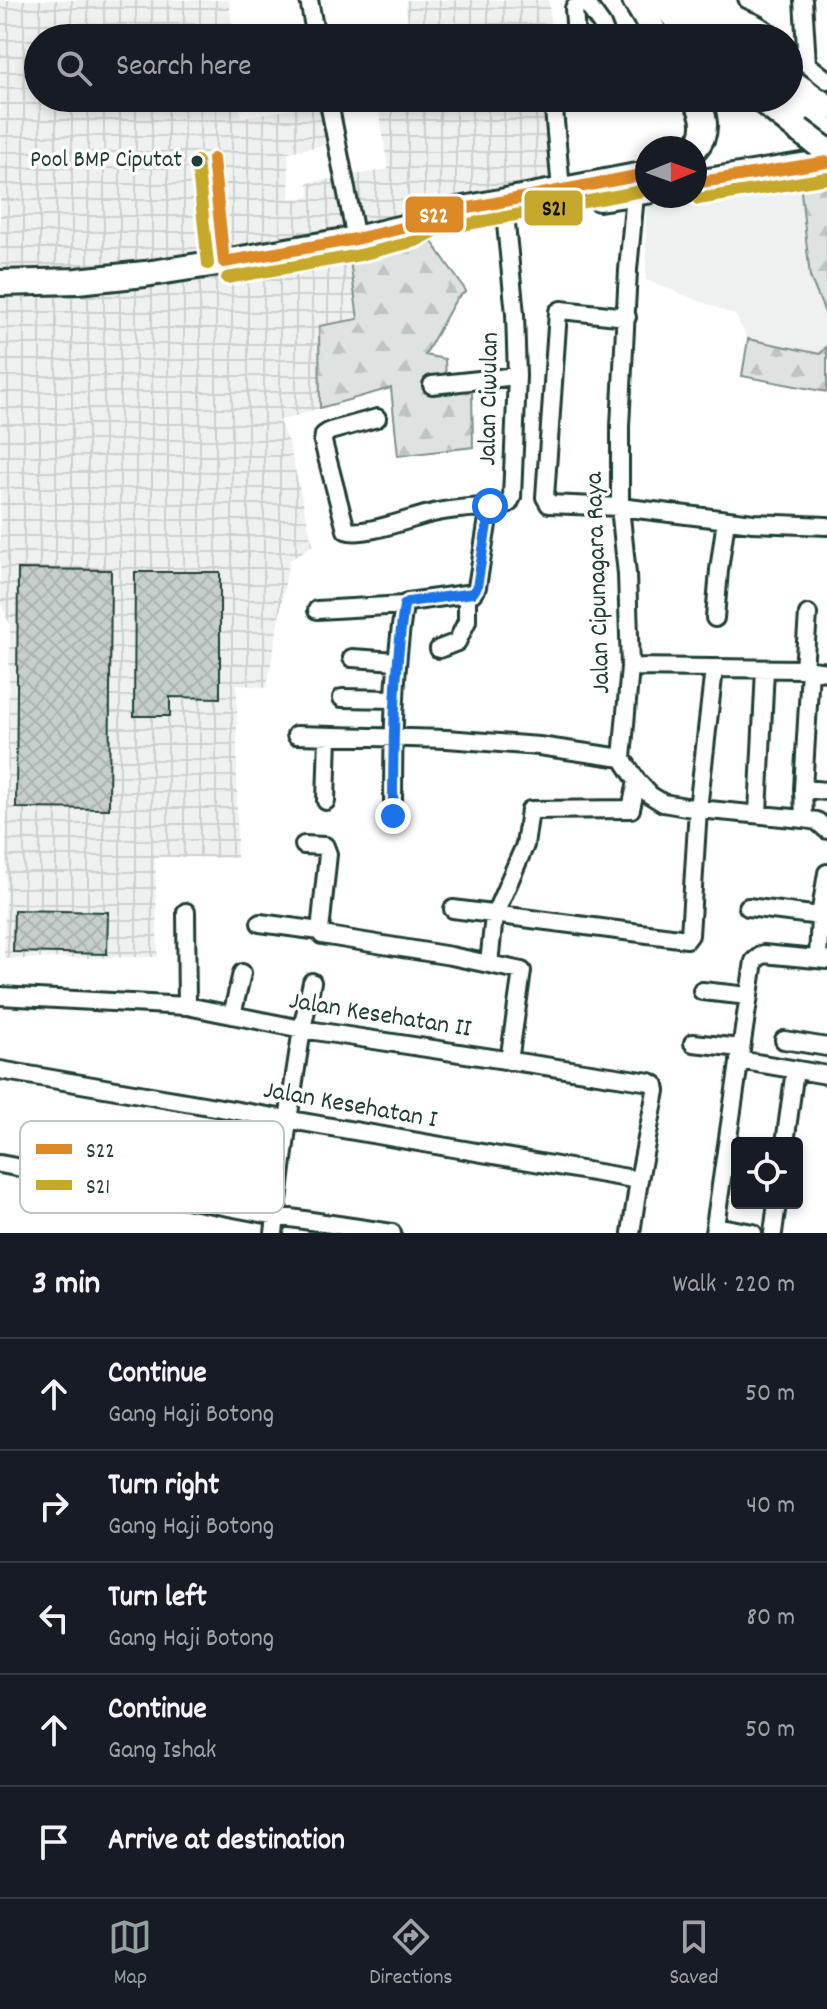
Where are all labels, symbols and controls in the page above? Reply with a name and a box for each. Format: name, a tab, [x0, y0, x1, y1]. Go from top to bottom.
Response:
search box	[24, 24, 803, 112]
icon: search	[52, 46, 96, 90]
text: Search here	[116, 47, 252, 90]
north arrow	[635, 136, 707, 208]
place label: Pool BMP Ciputat	[30, 144, 182, 178]
marker: Pool BMP Ciputat	[189, 153, 205, 169]
line badge: S21	[523, 189, 584, 227]
line badge: S22	[404, 195, 465, 234]
text: S21	[542, 195, 566, 226]
text: S22	[420, 202, 448, 233]
street label: Jalan Ciwulan	[470, 332, 510, 466]
street label: Jalan Cipunagara Raya	[577, 471, 621, 695]
route start	[472, 488, 508, 524]
route end	[375, 798, 411, 834]
street label: Jalan Kesehatan II	[286, 983, 474, 1049]
street label: Jalan Kesehatan I	[260, 1073, 440, 1139]
legend	[20, 1121, 284, 1213]
text: S22	[86, 1137, 115, 1168]
map controls	[731, 1137, 803, 1209]
button: locate	[731, 1137, 803, 1209]
text: S21	[86, 1173, 110, 1204]
text: 3 min	[32, 1261, 100, 1310]
text: Walk · 220 m	[672, 1267, 795, 1304]
text: Continue	[108, 1354, 207, 1397]
icon: ahead	[32, 1372, 76, 1416]
text: 50 m	[745, 1376, 795, 1413]
text: Gang Haji Botong	[108, 1397, 274, 1434]
text: Turn right	[108, 1466, 219, 1509]
icon: right	[32, 1484, 76, 1528]
text: 40 m	[746, 1488, 795, 1525]
text: Gang Haji Botong	[108, 1509, 274, 1546]
text: Turn left	[108, 1578, 207, 1621]
icon: left	[32, 1596, 76, 1640]
text: 80 m	[747, 1600, 795, 1637]
text: Gang Haji Botong	[108, 1621, 274, 1658]
text: Continue	[108, 1690, 207, 1733]
icon: ahead	[32, 1708, 76, 1752]
text: 50 m	[745, 1712, 795, 1749]
text: Gang Ishak	[108, 1733, 216, 1770]
icon: arrive	[32, 1820, 76, 1864]
text: Arrive at destination	[108, 1821, 345, 1864]
tab: Map	[108, 1915, 152, 1994]
tab: Directions	[369, 1915, 453, 1994]
tab: Saved	[669, 1915, 719, 1994]

